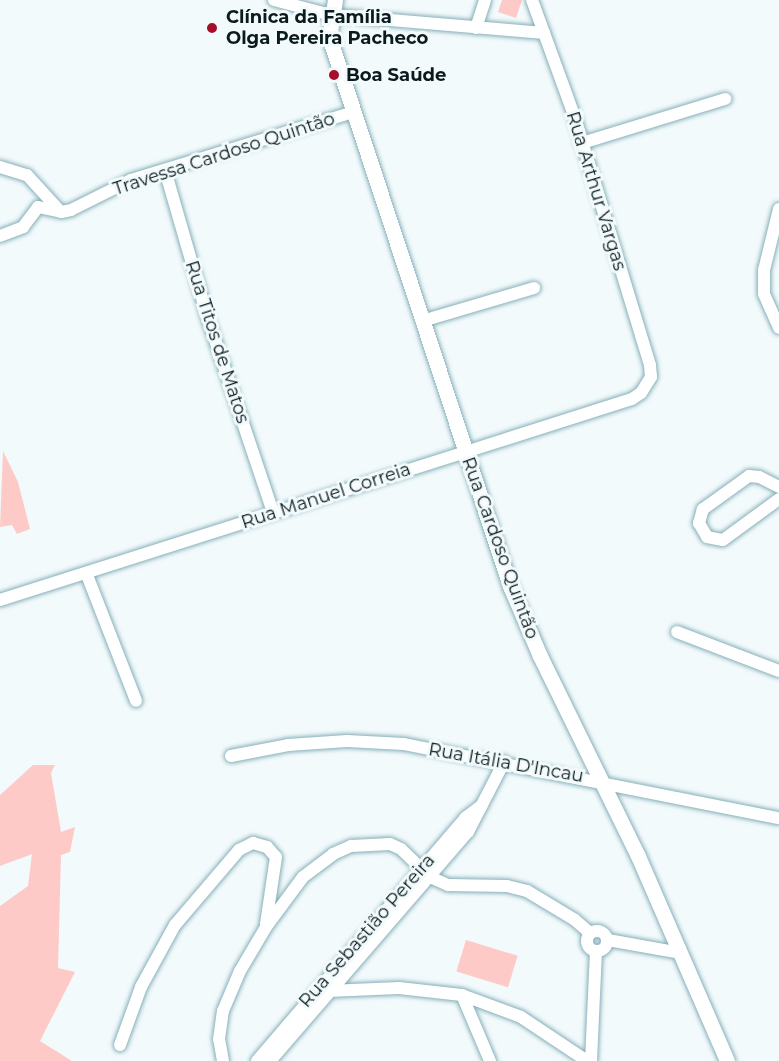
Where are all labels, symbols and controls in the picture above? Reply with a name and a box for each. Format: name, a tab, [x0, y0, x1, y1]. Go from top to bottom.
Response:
place label: Clínica da Família Olga Pereira Pacheco	[226, 7, 428, 50]
marker: Clínica da Família Olga Pereira Pacheco	[203, 19, 221, 37]
place label: Boa Saúde	[346, 64, 446, 86]
marker: Boa Saúde	[327, 68, 341, 82]
street label: Travessa Cardoso Quintão	[110, 108, 338, 200]
street label: Rua Arthur Vargas	[562, 109, 630, 273]
street label: Rua Titos de Matos	[180, 258, 254, 426]
street label: Rua Cardoso Quintão	[457, 454, 543, 642]
street label: Rua Manuel Correia	[238, 458, 414, 534]
street label: Rua Itália D'Incau	[427, 739, 585, 787]
street label: Rua Sebastião Pereira	[295, 850, 439, 1012]

